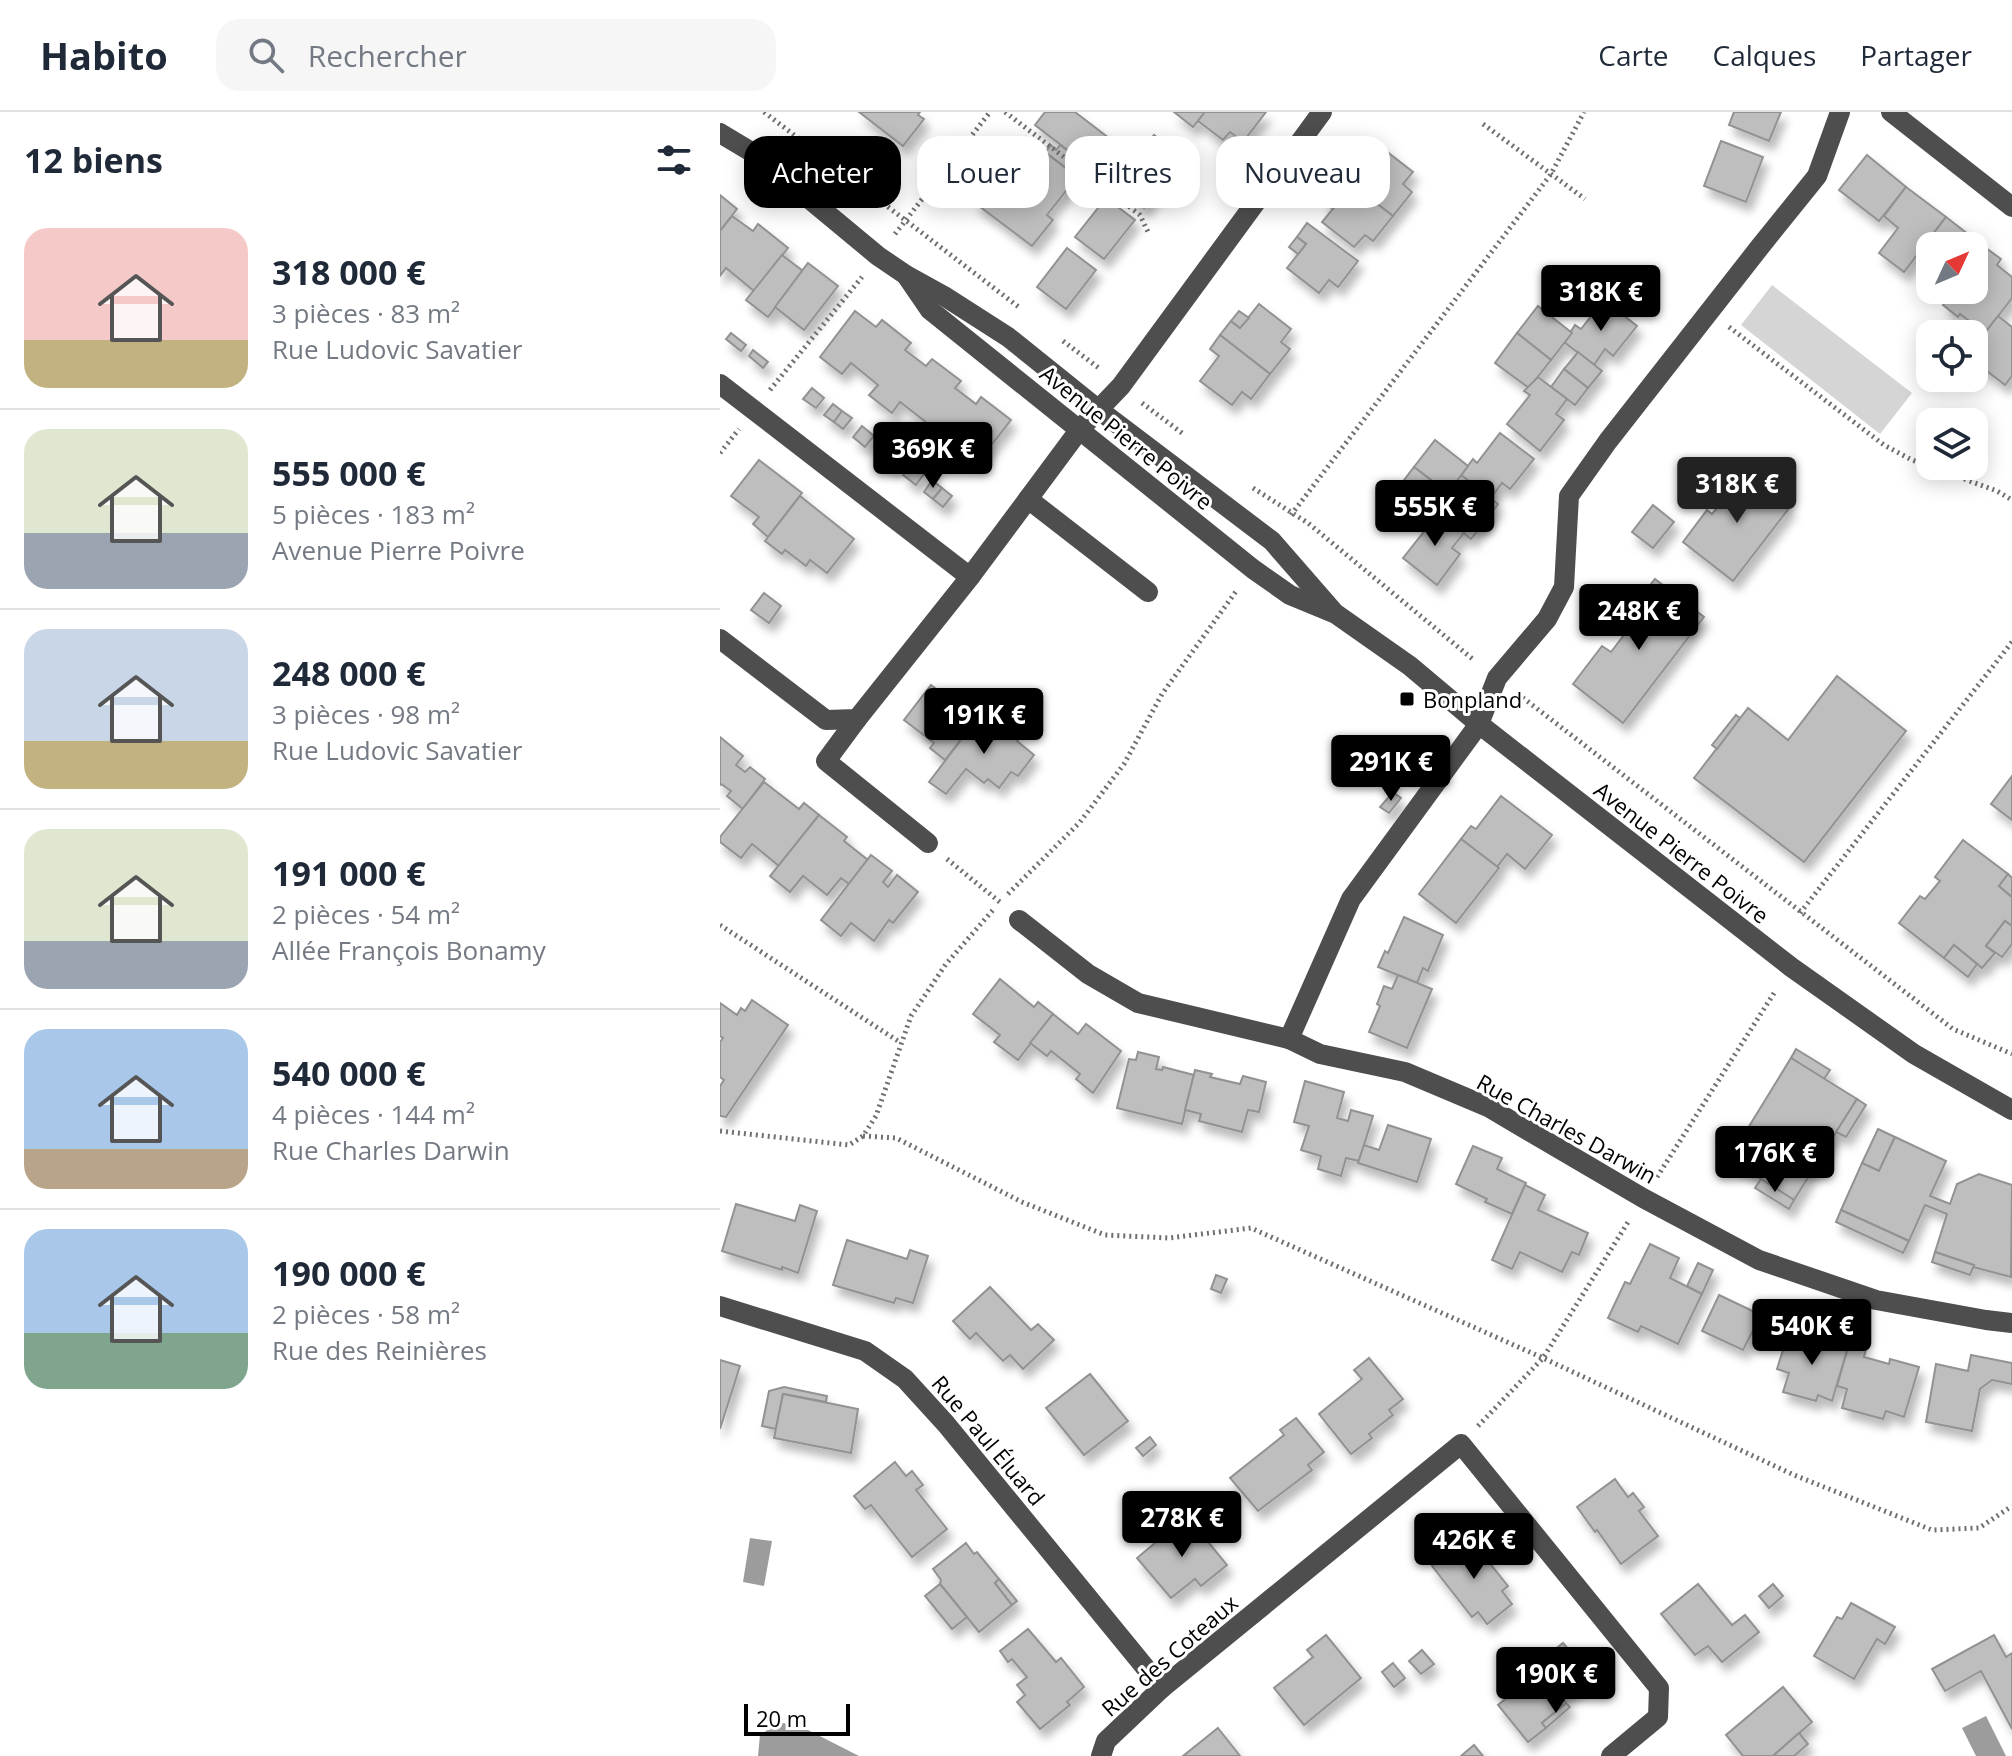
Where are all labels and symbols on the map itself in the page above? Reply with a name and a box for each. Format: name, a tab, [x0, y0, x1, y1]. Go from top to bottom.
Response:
north arrow	[1916, 232, 1988, 304]
pin: 318K €	[1536, 265, 1666, 333]
street label: Avenue Pierre Poivre	[1034, 358, 1220, 516]
pin: 369K €	[868, 422, 998, 490]
pin: 318K €	[1672, 457, 1802, 525]
pin: 555K €	[1370, 480, 1500, 548]
pin: 248K €	[1574, 584, 1704, 652]
place label: Bonpland	[1423, 684, 1522, 714]
pin: 191K €	[919, 688, 1049, 756]
marker: Bonpland	[1398, 690, 1416, 708]
pin: 291K €	[1326, 735, 1456, 803]
street label: Avenue Pierre Poivre	[1589, 774, 1775, 930]
street label: Rue Charles Darwin	[1472, 1066, 1662, 1190]
pin: 176K €	[1710, 1126, 1840, 1194]
pin: 540K €	[1747, 1299, 1877, 1367]
street label: Rue Paul Éluard	[926, 1369, 1052, 1511]
pin: 278K €	[1117, 1491, 1247, 1559]
pin: 426K €	[1409, 1513, 1539, 1581]
street label: Rue des Coteaux	[1094, 1587, 1244, 1723]
pin: 190K €	[1491, 1647, 1621, 1715]
scale bar	[744, 1700, 850, 1736]

